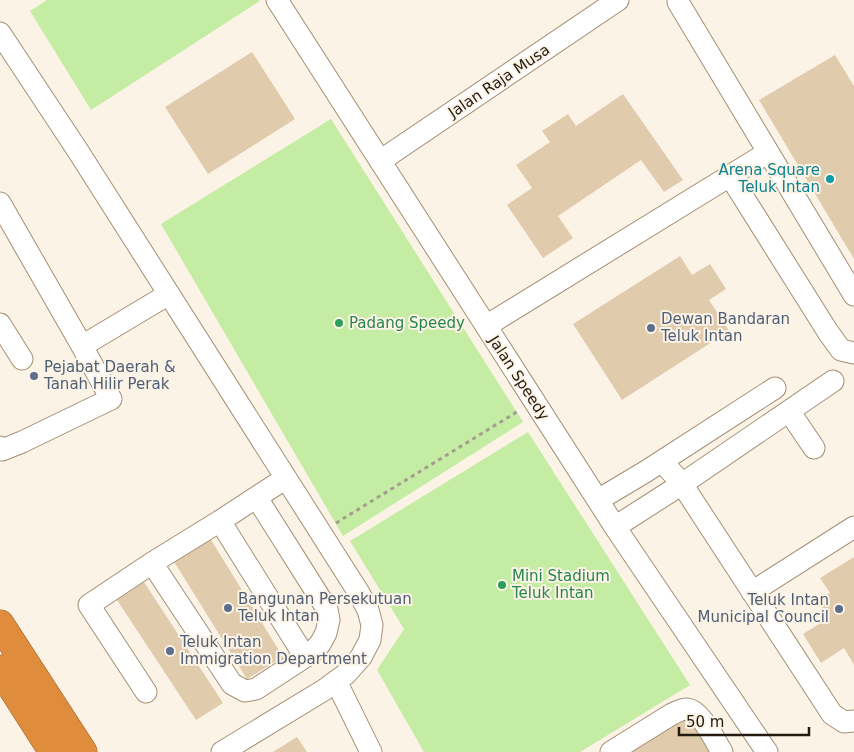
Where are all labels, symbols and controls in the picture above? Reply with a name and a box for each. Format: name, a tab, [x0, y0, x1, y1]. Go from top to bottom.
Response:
street label: Jalan Raja Musa	[444, 41, 553, 122]
place label: Arena Square Teluk Intan	[718, 161, 820, 196]
marker: Arena Square Teluk Intan	[824, 173, 836, 185]
place label: Dewan Bandaran Teluk Intan	[660, 310, 790, 345]
place label: Padang Speedy	[349, 314, 465, 332]
marker: Padang Speedy	[333, 317, 345, 329]
marker: Dewan Bandaran Teluk Intan	[645, 322, 657, 334]
street label: Jalan Speedy	[484, 332, 553, 424]
place label: Pejabat Daerah & Tanah Hilir Perak	[43, 358, 176, 393]
marker: Pejabat Daerah & Tanah Hilir Perak	[28, 370, 40, 382]
place label: Mini Stadium Teluk Intan	[511, 567, 610, 602]
marker: Mini Stadium Teluk Intan	[496, 579, 508, 591]
place label: Bangunan Persekutuan Teluk Intan	[237, 590, 412, 625]
place label: Teluk Intan Municipal Council	[698, 591, 829, 626]
marker: Bangunan Persekutuan Teluk Intan	[222, 602, 234, 614]
marker: Teluk Intan Municipal Council	[833, 603, 845, 615]
place label: Teluk Intan Immigration Department	[179, 633, 367, 668]
marker: Teluk Intan Immigration Department	[164, 645, 176, 657]
scale bar	[679, 704, 809, 736]
text: 50 m	[686, 713, 724, 731]

